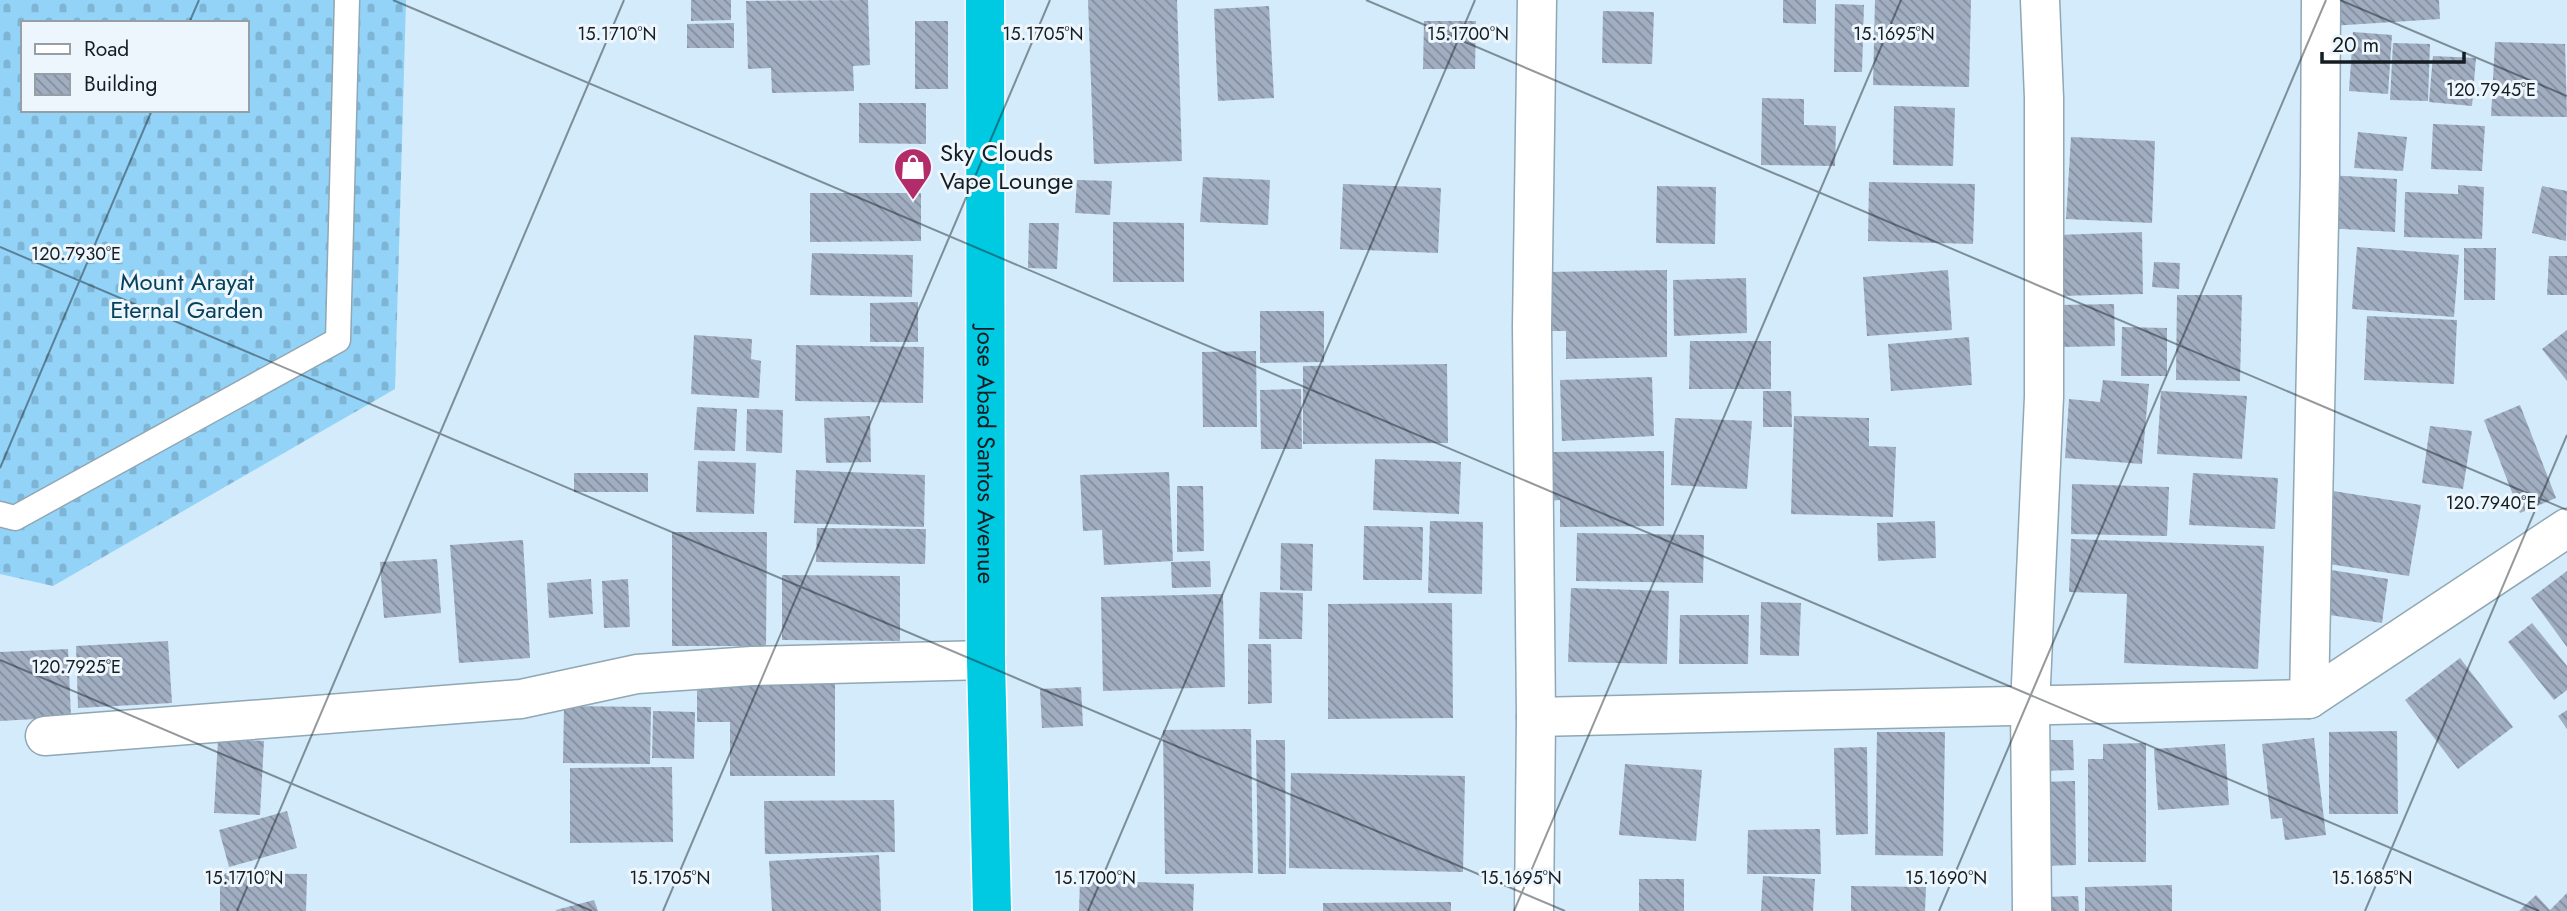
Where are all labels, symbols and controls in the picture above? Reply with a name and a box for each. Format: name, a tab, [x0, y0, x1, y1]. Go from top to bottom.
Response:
legend	[21, 21, 248, 112]
text: 15.1710°N	[577, 21, 657, 47]
text: 15.1705°N	[1002, 21, 1084, 47]
text: 15.1700°N	[1427, 21, 1509, 47]
text: 15.1695°N	[1853, 21, 1935, 47]
scale bar	[2322, 21, 2464, 65]
text: 20 m	[2332, 30, 2379, 60]
text: Road	[84, 34, 129, 64]
text: Building	[84, 69, 157, 99]
text: 120.7945°E	[2446, 77, 2536, 103]
place label: Sky Clouds Vape Lounge	[940, 135, 1073, 198]
shop icon: Sky Clouds Vape Lounge	[892, 146, 934, 201]
text: 120.7930°E	[31, 241, 121, 267]
park label: Mount Arayat Eternal Garden	[110, 264, 264, 327]
street label: Jose Abad Santos Avenue	[968, 323, 1004, 584]
text: 120.7940°E	[2446, 490, 2536, 516]
text: 120.7925°E	[31, 654, 121, 680]
text: 15.1710°N	[204, 865, 284, 891]
text: 15.1705°N	[629, 865, 711, 891]
text: 15.1700°N	[1054, 865, 1136, 891]
text: 15.1695°N	[1480, 865, 1562, 891]
text: 15.1690°N	[1905, 865, 1987, 891]
text: 15.1685°N	[2331, 865, 2413, 891]

